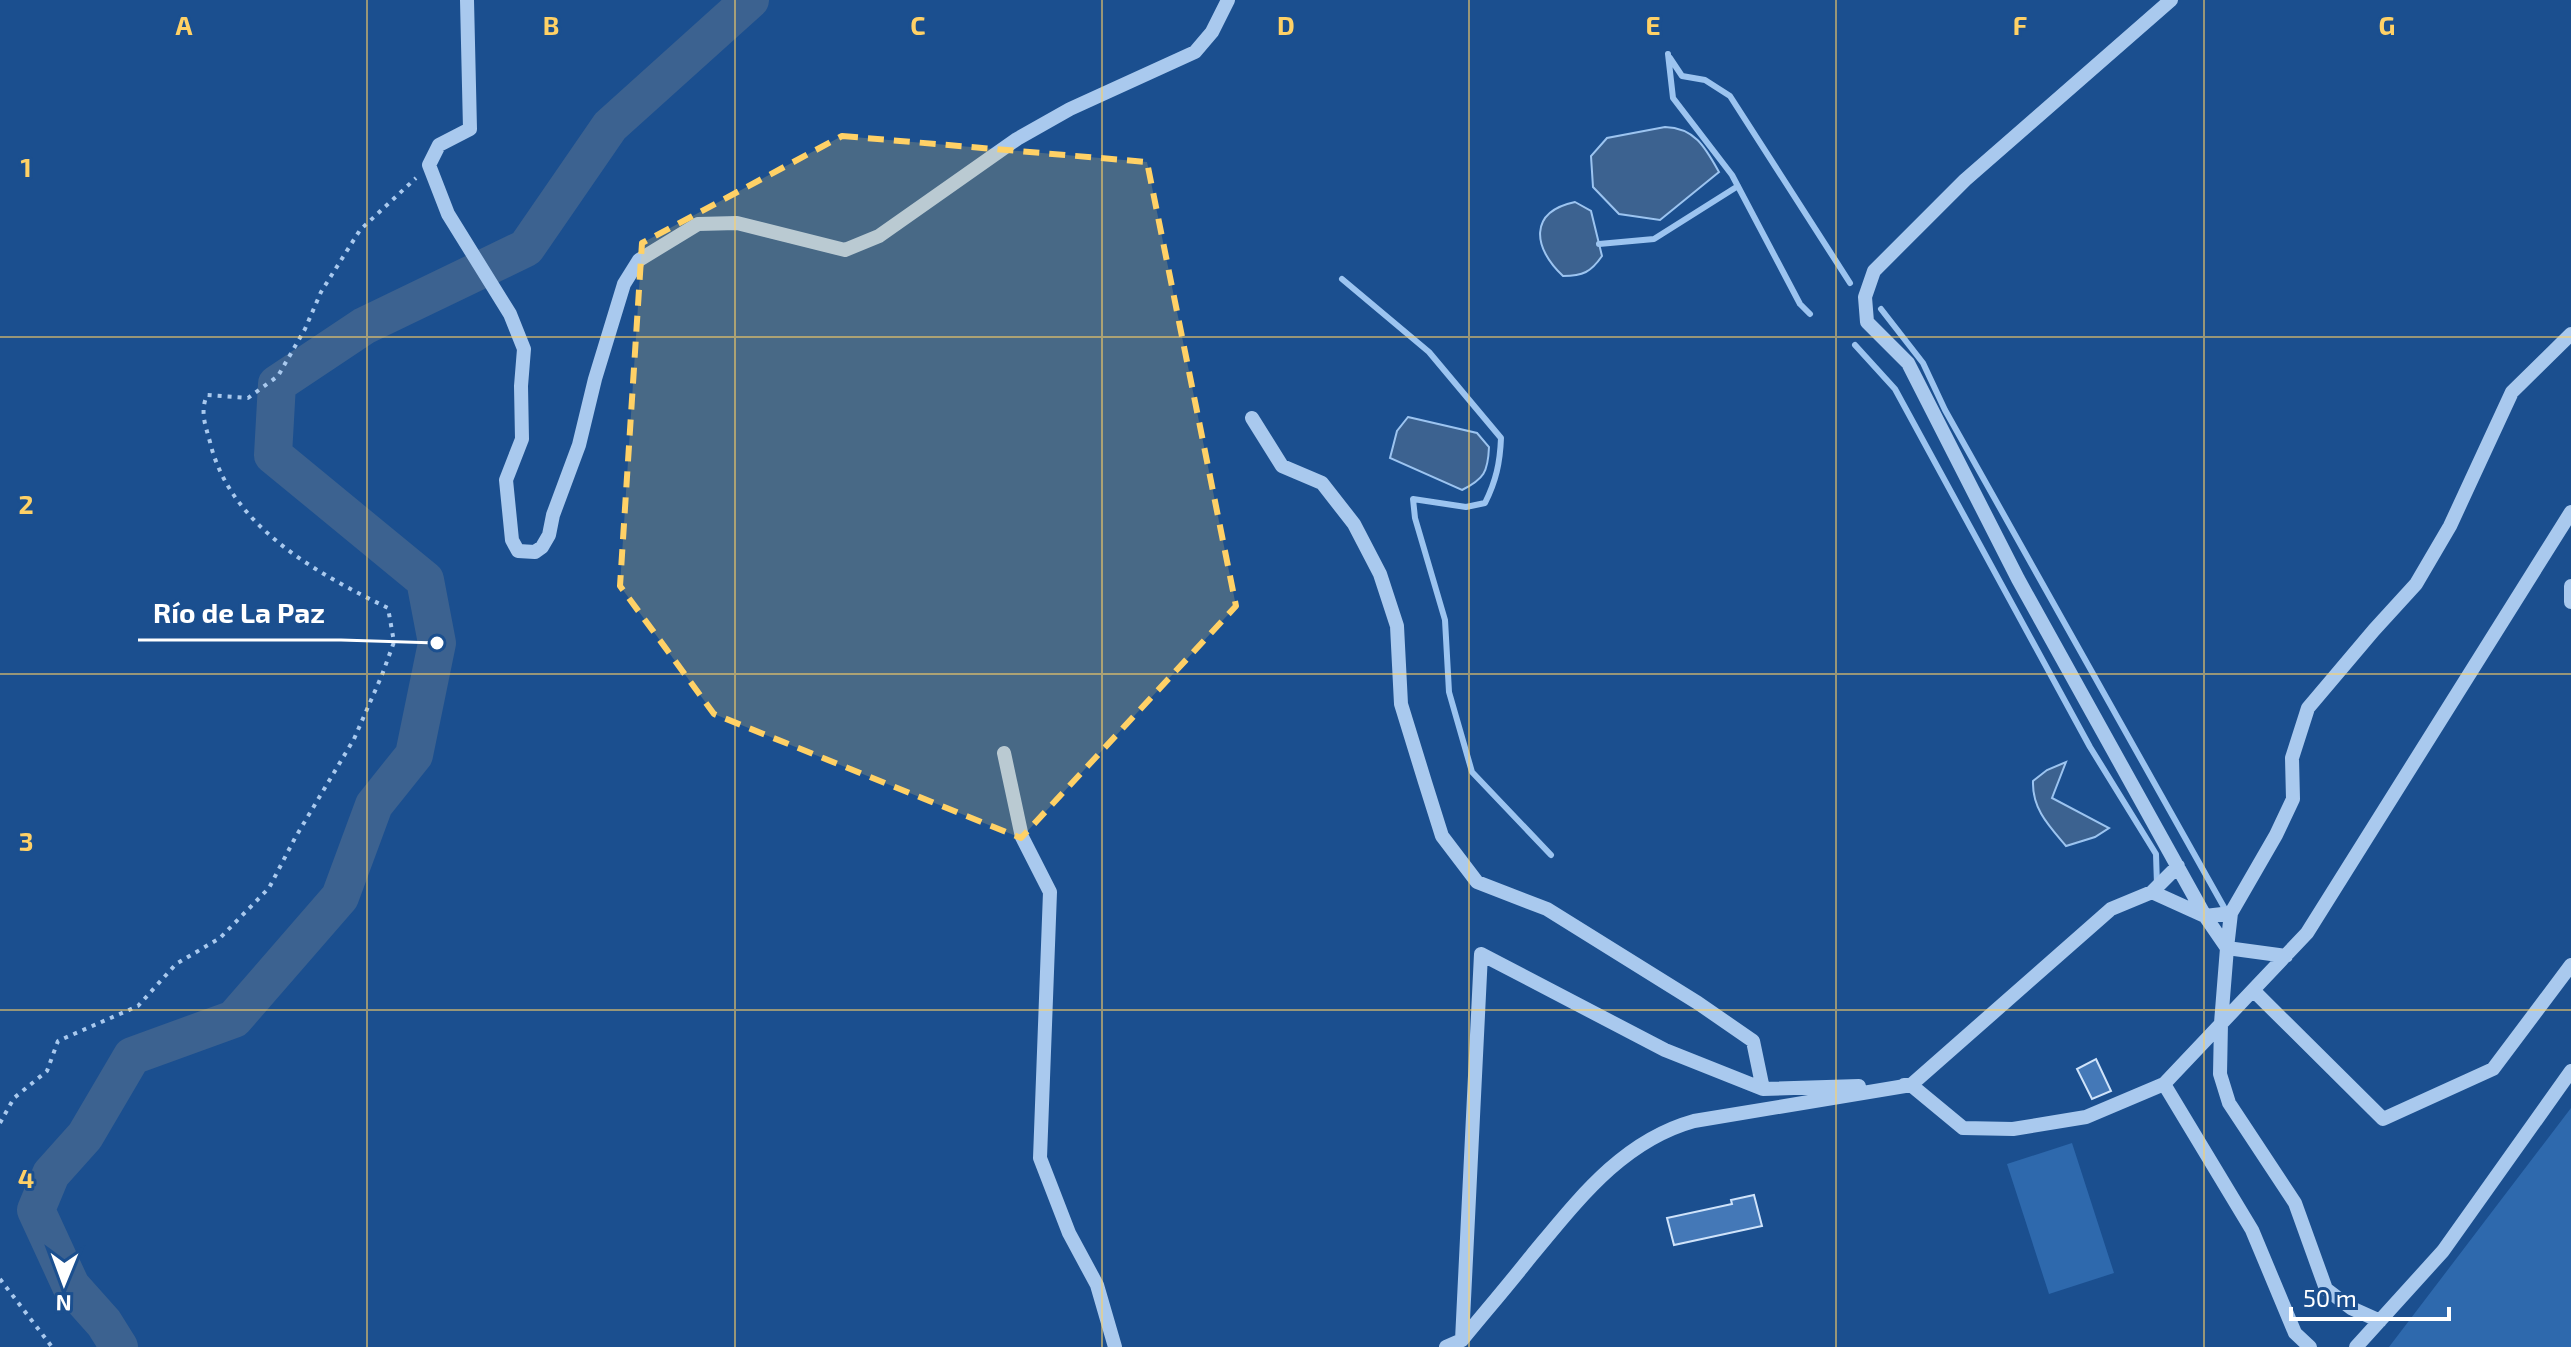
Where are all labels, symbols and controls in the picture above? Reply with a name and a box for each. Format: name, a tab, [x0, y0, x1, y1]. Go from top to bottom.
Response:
text: A	[176, 9, 193, 40]
text: B	[543, 9, 559, 40]
text: C	[910, 9, 926, 40]
text: D	[1277, 9, 1295, 40]
text: E	[1645, 9, 1661, 40]
text: F	[2013, 9, 2027, 40]
text: G	[2379, 9, 2395, 40]
text: 1	[20, 151, 32, 182]
text: 2	[18, 488, 34, 519]
callout: Río de La Paz	[138, 588, 341, 640]
text: Río de La Paz	[153, 595, 325, 629]
text: 3	[19, 825, 33, 856]
text: 4	[18, 1162, 34, 1193]
north arrow	[24, 1243, 104, 1323]
scale bar	[2291, 1271, 2449, 1321]
text: 50 m	[2303, 1283, 2357, 1312]
text: N	[55, 1291, 72, 1317]

